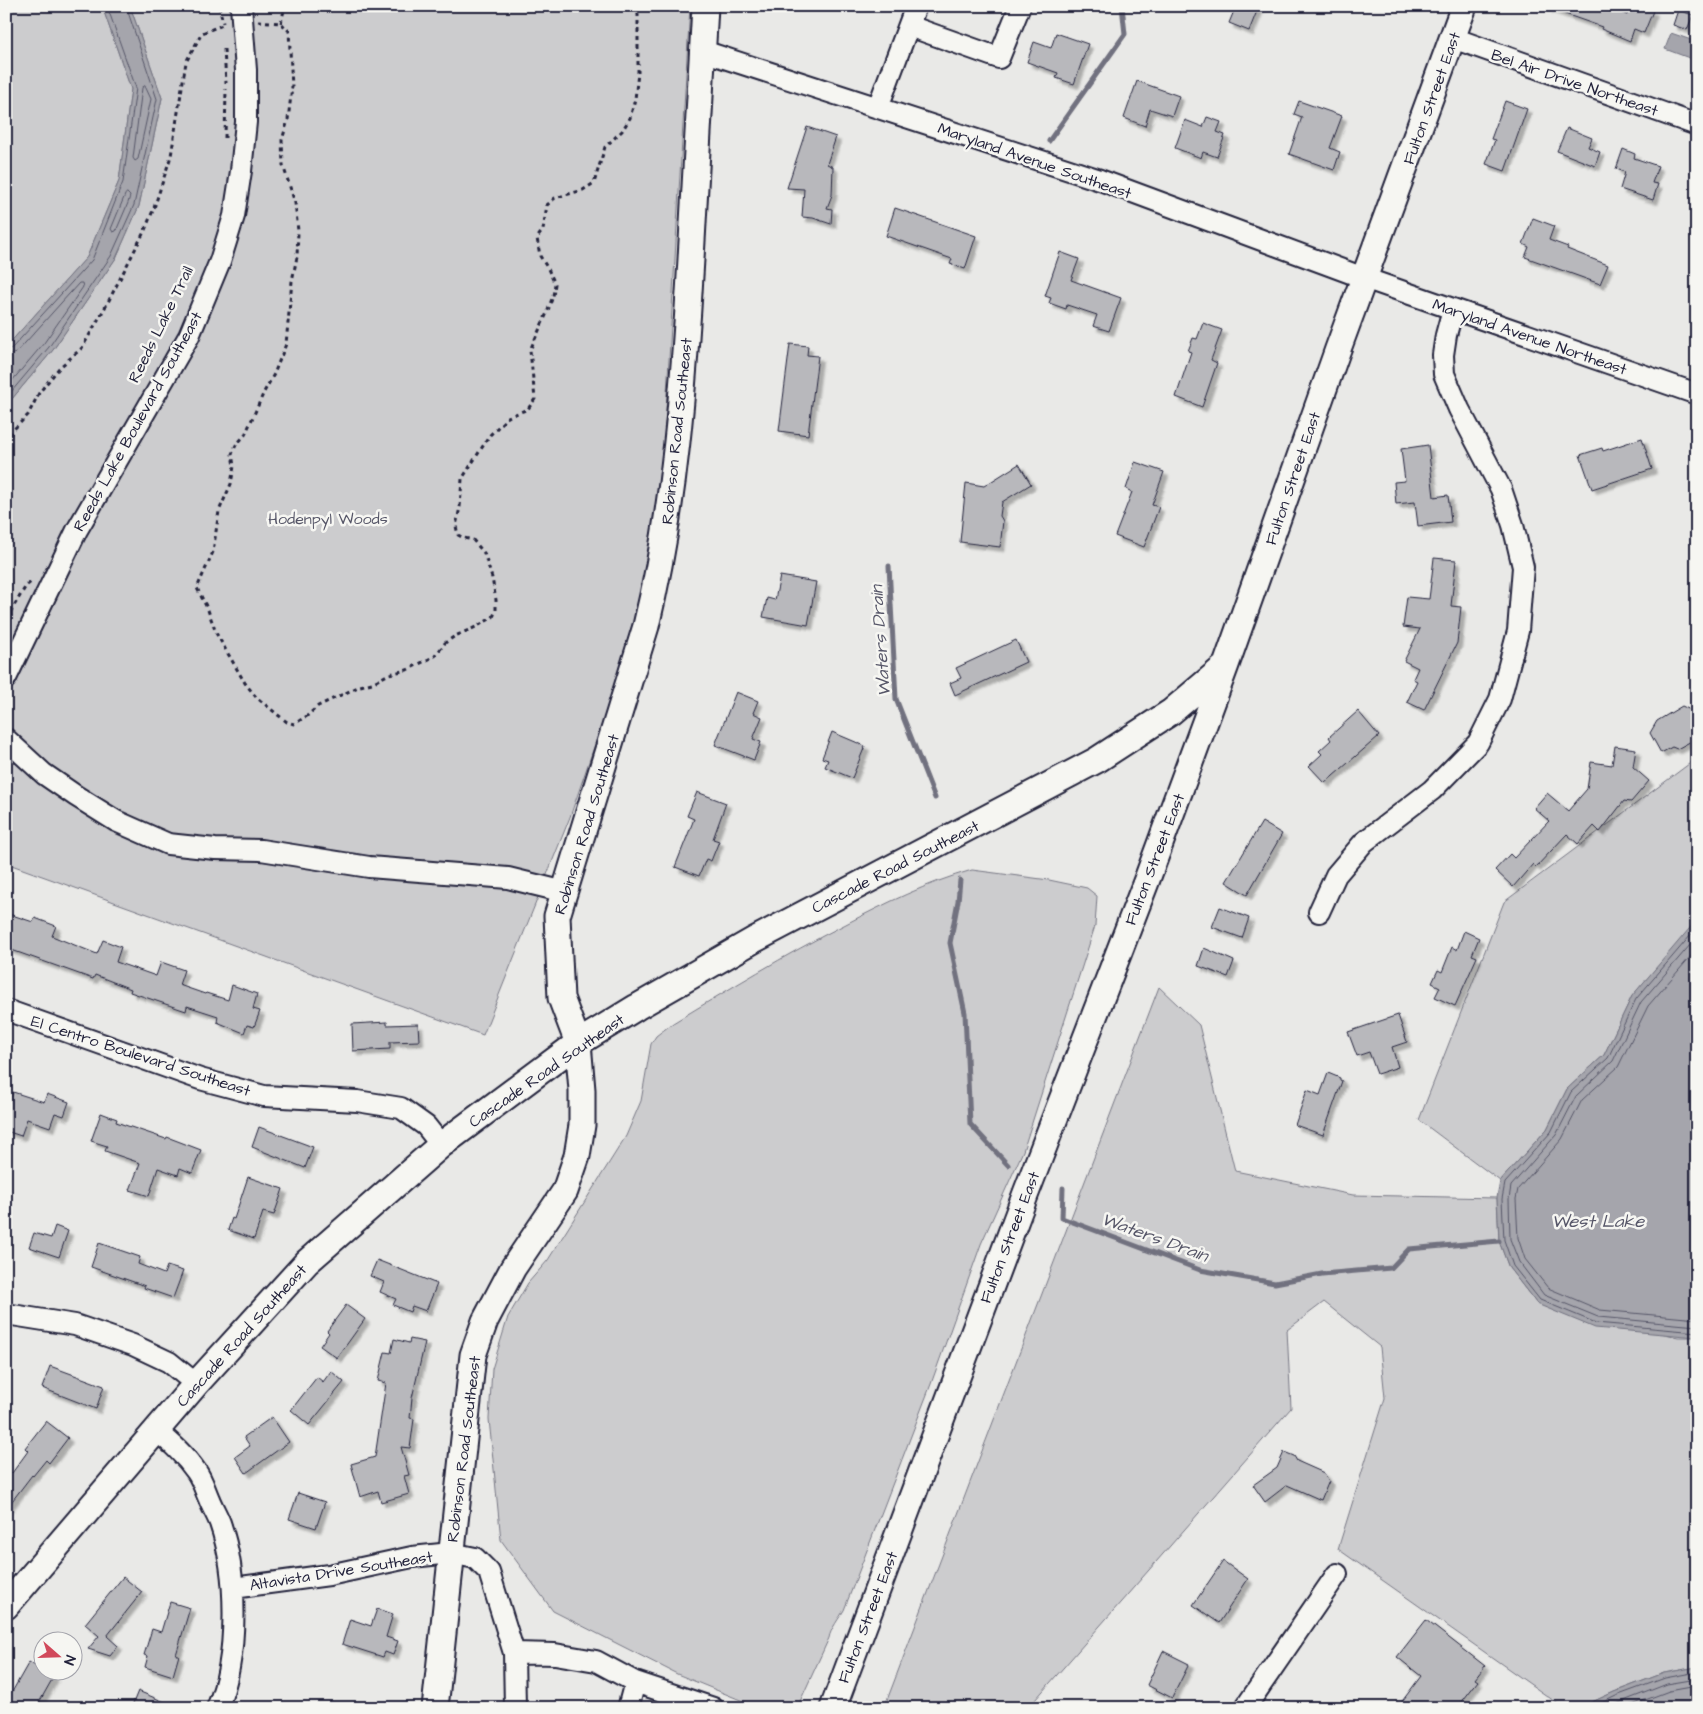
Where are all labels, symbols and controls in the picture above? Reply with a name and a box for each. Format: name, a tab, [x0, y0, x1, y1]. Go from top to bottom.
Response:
street label: Fulton Street East	[1398, 29, 1466, 168]
street label: Bel Air Drive Northeast	[1488, 44, 1662, 122]
street label: Maryland Avenue Southeast	[934, 117, 1135, 206]
street label: Reeds Lake Trail	[123, 262, 199, 386]
street label: Maryland Avenue Northeast	[1429, 293, 1630, 382]
street label: Reeds Lake Boulevard Southeast	[68, 307, 208, 535]
street label: Robinson Road Southeast	[656, 336, 698, 525]
street label: Fulton Street East	[1260, 408, 1326, 548]
park label: Hodenpyl Woods	[268, 508, 388, 531]
water label: Waters Drain	[864, 582, 897, 698]
street label: Robinson Road Southeast	[549, 731, 625, 917]
street label: Fulton Street East	[1120, 790, 1190, 928]
street label: Cascade Road Southeast	[808, 815, 983, 919]
street label: Cascade Road Southeast	[464, 1008, 629, 1133]
street label: El Centro Boulevard Southeast	[28, 1010, 254, 1102]
street label: Fulton Street East	[975, 1168, 1045, 1306]
water label: Waters Drain	[1098, 1207, 1213, 1269]
water label: West Lake	[1552, 1209, 1646, 1234]
street label: Cascade Road Southeast	[172, 1259, 312, 1412]
street label: Robinson Road Southeast	[442, 1354, 486, 1544]
street label: Altavista Drive Southeast	[248, 1546, 435, 1596]
street label: Fulton Street East	[833, 1548, 903, 1686]
north arrow	[32, 1632, 82, 1682]
text: N	[58, 1653, 80, 1668]

